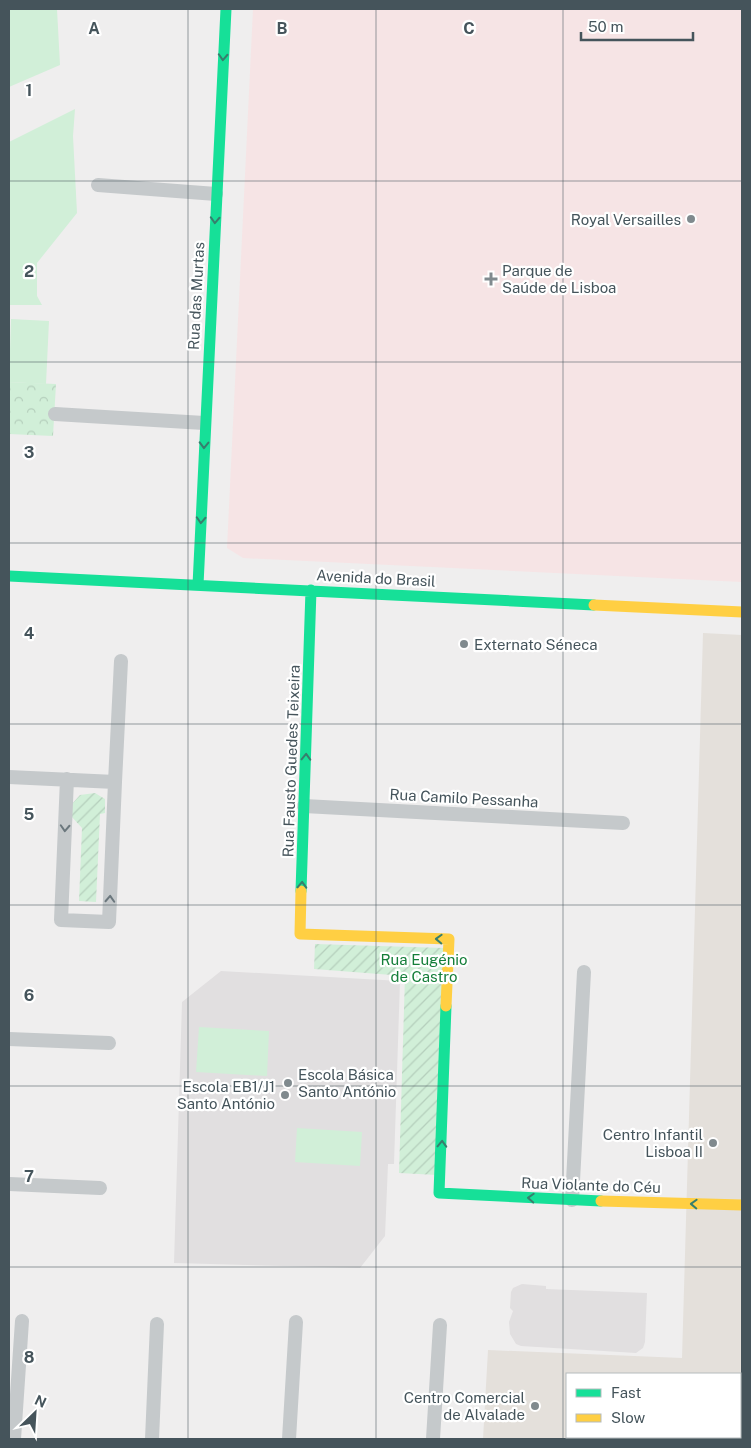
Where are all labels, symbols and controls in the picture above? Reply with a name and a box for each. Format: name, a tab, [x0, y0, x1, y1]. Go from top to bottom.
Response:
scale bar	[581, 10, 694, 42]
text: 50 m	[588, 18, 623, 35]
text: A	[88, 19, 100, 38]
text: B	[277, 19, 288, 38]
text: C	[463, 19, 475, 38]
one-way arrow	[218, 54, 228, 62]
text: 1	[26, 81, 32, 100]
place label: Royal Versailles	[571, 211, 681, 228]
marker: Royal Versailles	[685, 213, 697, 225]
one-way arrow	[210, 216, 221, 224]
street label: Rua das Murtas	[185, 242, 207, 350]
text: 2	[24, 262, 34, 281]
place label: Parque de Saúde de Lisboa	[502, 262, 616, 296]
marker: Parque de Saúde de Lisboa	[484, 272, 498, 286]
one-way arrow	[199, 441, 209, 449]
text: 3	[24, 443, 34, 462]
one-way arrow	[196, 516, 207, 524]
street label: Avenida do Brasil	[316, 566, 436, 590]
text: 4	[24, 624, 35, 643]
place label: Externato Séneca	[474, 636, 598, 653]
marker: Externato Séneca	[458, 638, 470, 650]
street label: Rua Fausto Guedes Teixeira	[279, 664, 303, 858]
one-way arrow	[300, 753, 311, 761]
street label: Rua Camilo Pessanha	[389, 786, 539, 810]
text: 5	[24, 805, 35, 824]
one-way arrow	[60, 824, 71, 832]
one-way arrow	[296, 881, 307, 889]
one-way arrow	[105, 895, 115, 902]
one-way arrow	[435, 934, 443, 944]
park label: Rua Eugénio de Castro	[381, 951, 468, 985]
text: 6	[24, 986, 34, 1005]
place label: Escola Básica Santo António	[298, 1066, 396, 1100]
marker: Escola Básica Santo António	[282, 1077, 294, 1089]
place label: Escola EB1/J1 Santo António	[177, 1078, 275, 1112]
marker: Escola EB1/J1 Santo António	[279, 1089, 291, 1101]
place label: Centro Infantil Lisboa II	[603, 1126, 703, 1160]
marker: Centro Infantil Lisboa II	[707, 1137, 719, 1149]
one-way arrow	[437, 1140, 447, 1148]
text: 7	[24, 1167, 34, 1186]
street label: Rua Violante do Céu	[521, 1174, 661, 1196]
one-way arrow	[527, 1193, 535, 1204]
one-way arrow	[689, 1199, 697, 1209]
text: 8	[24, 1348, 35, 1367]
legend	[566, 1373, 741, 1438]
text: Fast	[611, 1384, 641, 1401]
north arrow	[10, 1388, 60, 1438]
place label: Centro Comercial de Alvalade	[404, 1389, 525, 1423]
text: N	[32, 1392, 49, 1411]
marker: Centro Comercial de Alvalade	[529, 1400, 541, 1412]
text: Slow	[611, 1409, 646, 1426]

